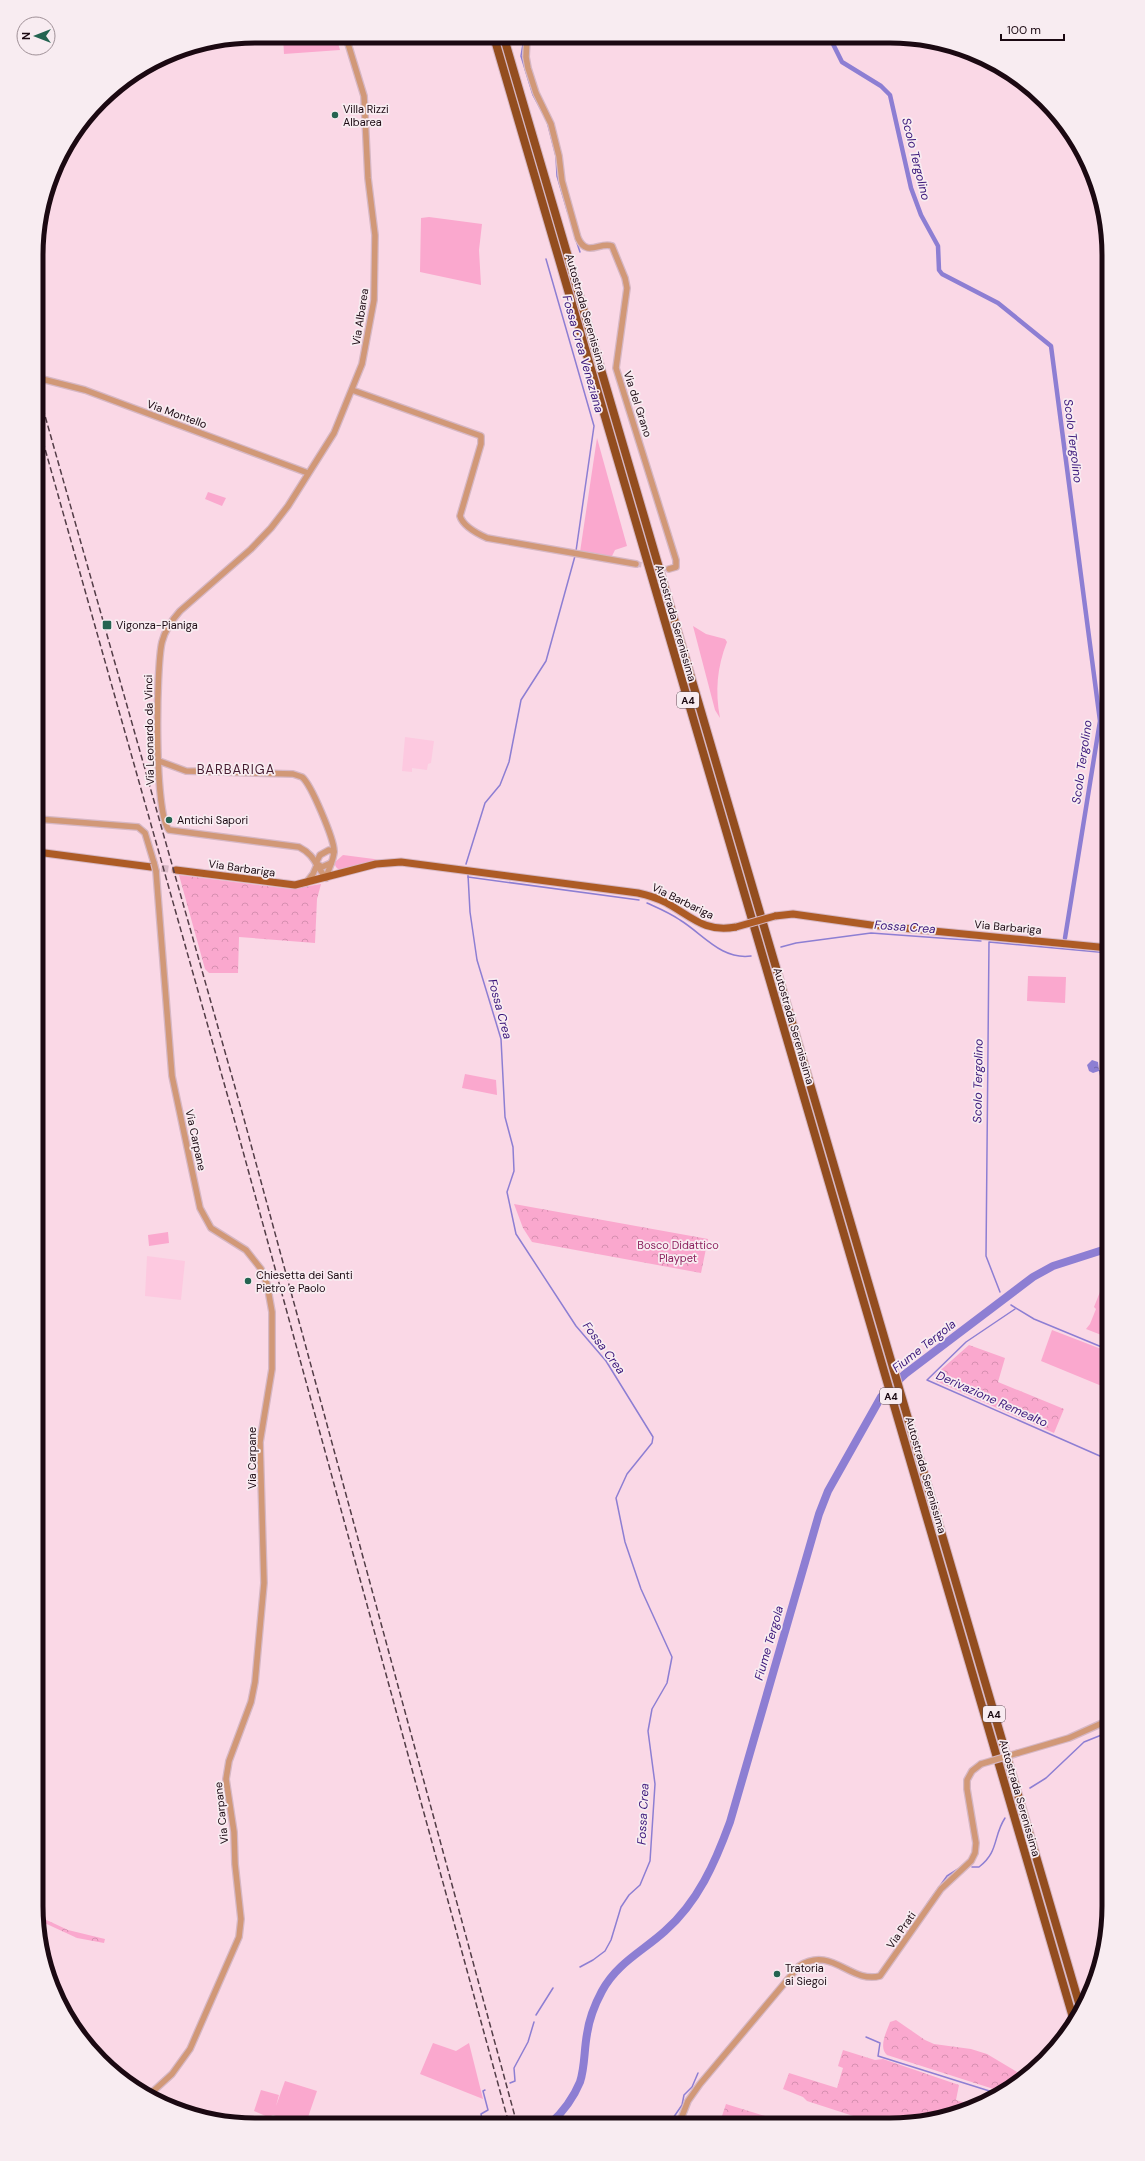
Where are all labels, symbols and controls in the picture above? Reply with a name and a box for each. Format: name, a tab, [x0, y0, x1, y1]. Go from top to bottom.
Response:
north arrow	[16, 16, 56, 56]
scale bar	[1001, 16, 1064, 42]
text: 100 m	[1007, 22, 1041, 38]
text: N	[19, 32, 33, 40]
place label: Villa Rizzi Albarea	[343, 102, 389, 129]
marker: Villa Rizzi Albarea	[330, 110, 340, 120]
water label: Scolo Tergolino	[898, 116, 934, 202]
street label: Autostrada Serenissima	[563, 252, 609, 372]
street label: Via Albarea	[349, 287, 371, 347]
water label: Fossa Crea Veneziana	[559, 293, 608, 415]
street label: Via del Grano	[621, 369, 655, 439]
street label: Via Montello	[145, 397, 209, 431]
water label: Scolo Tergolino	[1060, 398, 1086, 484]
street label: Autostrada Serenissima	[653, 563, 699, 683]
place label: Vigonza-Pianiga	[116, 618, 198, 632]
marker: Vigonza-Pianiga	[101, 619, 113, 631]
street label: Via Leonardo da Vinci	[141, 674, 157, 786]
road number: A4	[677, 692, 699, 708]
water label: Scolo Tergolino	[1068, 719, 1096, 805]
district label: BARBARIGA	[197, 761, 275, 778]
place label: Antichi Sapori	[177, 813, 248, 827]
marker: Antichi Sapori	[164, 815, 174, 825]
street label: Via Barbariga	[208, 856, 276, 880]
street label: Via Barbariga	[650, 880, 716, 922]
water label: Fossa Crea	[874, 917, 937, 937]
street label: Via Barbariga	[974, 917, 1042, 937]
street label: Autostrada Serenissima	[771, 966, 817, 1086]
water label: Fossa Crea	[484, 977, 516, 1041]
water label: Scolo Tergolino	[969, 1039, 987, 1123]
street label: Via Carpane	[183, 1108, 209, 1172]
park label: Bosco Didattico Playpet	[637, 1238, 719, 1265]
place label: Chiesetta dei Santi Pietro e Paolo	[256, 1268, 353, 1295]
marker: Chiesetta dei Santi Pietro e Paolo	[243, 1276, 253, 1286]
water label: Fiume Tergola	[889, 1316, 960, 1376]
water label: Fossa Crea	[579, 1319, 629, 1378]
water label: Derivazione Remealto	[934, 1367, 1050, 1431]
road number: A4	[880, 1388, 902, 1404]
street label: Autostrada Serenissima	[903, 1415, 949, 1535]
street label: Via Carpane	[245, 1427, 259, 1489]
water label: Fiume Tergola	[751, 1603, 787, 1682]
road number: A4	[983, 1706, 1005, 1722]
street label: Autostrada Serenissima	[997, 1738, 1043, 1858]
street label: Via Carpane	[211, 1781, 231, 1845]
water label: Fossa Crea	[633, 1782, 653, 1845]
street label: Via Prati	[883, 1909, 919, 1951]
place label: Tratoria ai Siegoi	[785, 1961, 827, 1988]
marker: Tratoria ai Siegoi	[772, 1969, 782, 1979]

